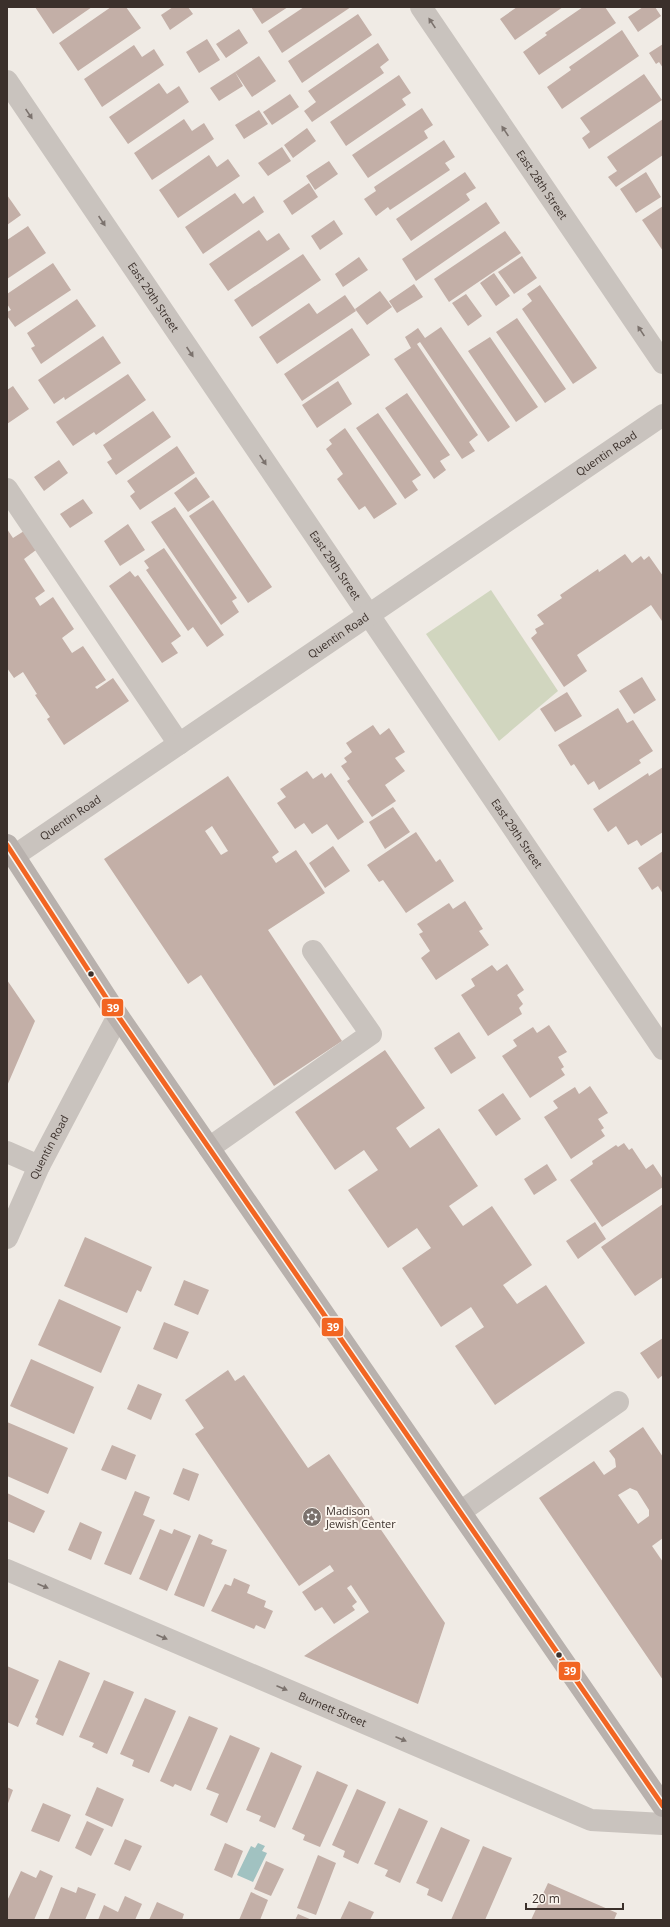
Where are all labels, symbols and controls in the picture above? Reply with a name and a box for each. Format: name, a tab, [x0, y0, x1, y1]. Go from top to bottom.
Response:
one-way arrow	[428, 18, 436, 29]
one-way arrow	[25, 108, 33, 119]
one-way arrow	[501, 126, 509, 136]
street label: East 28th Street	[513, 147, 571, 222]
one-way arrow	[98, 216, 106, 226]
street label: East 29th Street	[125, 259, 183, 335]
one-way arrow	[637, 326, 645, 336]
one-way arrow	[187, 346, 194, 358]
street label: Quentin Road	[572, 427, 639, 479]
one-way arrow	[260, 454, 267, 465]
street label: East 29th Street	[307, 527, 365, 603]
street label: Quentin Road	[304, 609, 371, 661]
street label: Quentin Road	[36, 791, 103, 843]
street label: East 29th Street	[488, 795, 546, 871]
unlabelled marker	[86, 969, 96, 979]
line badge: 39	[101, 998, 124, 1017]
text: 39	[107, 1000, 119, 1015]
street label: Quentin Road	[26, 1112, 72, 1182]
line badge: 39	[321, 1317, 344, 1337]
text: 39	[327, 1319, 339, 1334]
place label: Madison Jewish Center	[325, 1503, 396, 1531]
synagogue icon: Madison Jewish Center	[301, 1506, 323, 1528]
one-way arrow	[37, 1583, 49, 1589]
one-way arrow	[157, 1634, 169, 1640]
unlabelled marker	[554, 1650, 564, 1660]
line badge: 39	[558, 1661, 581, 1681]
text: 39	[564, 1663, 576, 1678]
one-way arrow	[276, 1685, 287, 1691]
street label: Burnett Street	[296, 1688, 369, 1730]
one-way arrow	[396, 1736, 407, 1742]
scale bar	[526, 1885, 623, 1911]
text: 20 m	[532, 1890, 560, 1907]

